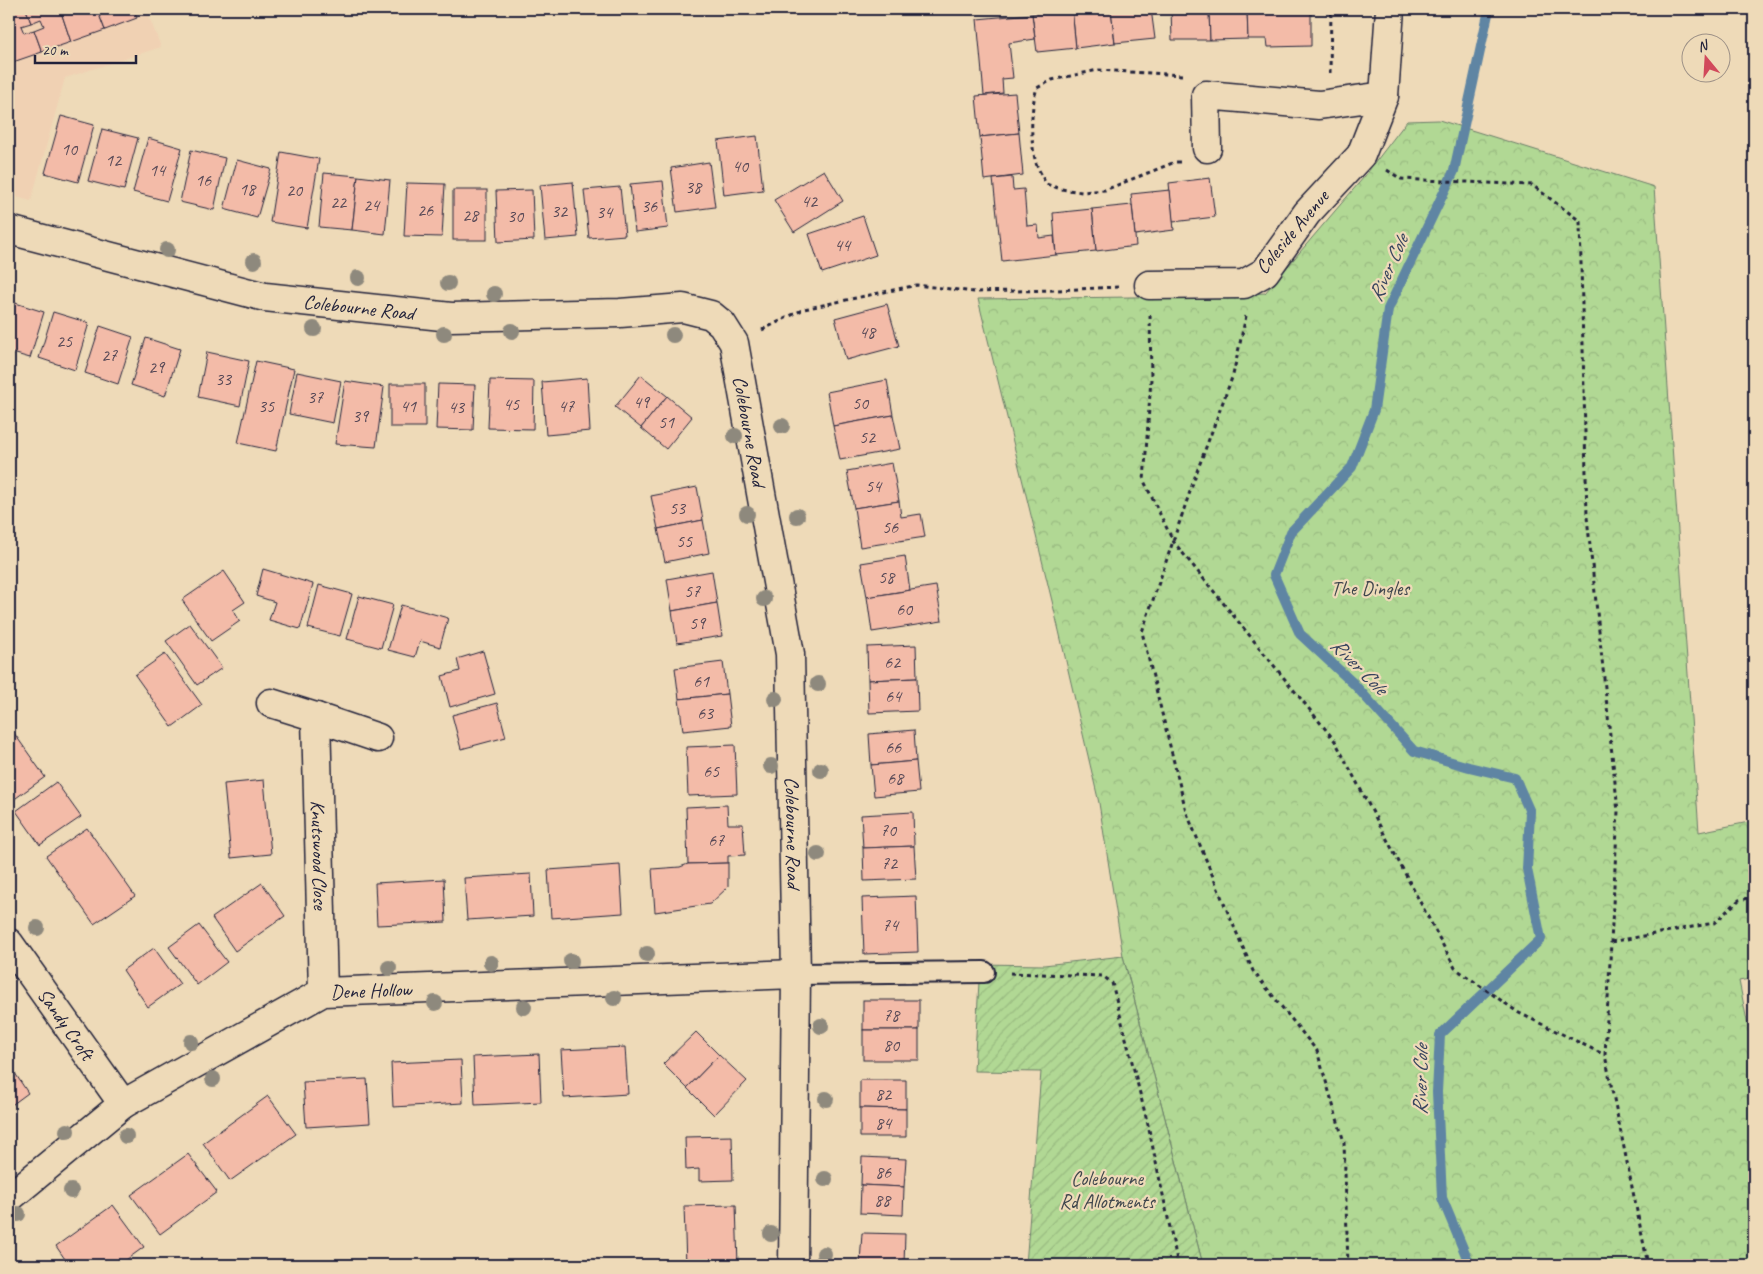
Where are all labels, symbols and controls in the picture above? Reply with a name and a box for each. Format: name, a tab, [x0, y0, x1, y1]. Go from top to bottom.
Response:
scale bar	[35, 32, 136, 64]
north arrow	[1680, 32, 1730, 82]
text: N	[1695, 36, 1711, 56]
text: 20 m	[42, 41, 69, 60]
house number: 10	[61, 138, 79, 160]
house number: 12	[105, 149, 123, 171]
house number: 40	[732, 155, 750, 177]
house number: 14	[149, 159, 167, 181]
house number: 16	[195, 169, 212, 191]
house number: 38	[685, 176, 703, 198]
house number: 18	[239, 178, 257, 200]
house number: 20	[286, 179, 304, 201]
street label: Coleside Avenue	[1250, 184, 1335, 279]
house number: 42	[801, 190, 819, 212]
house number: 22	[330, 191, 348, 213]
house number: 24	[363, 194, 381, 216]
house number: 36	[641, 195, 658, 217]
house number: 26	[417, 199, 434, 221]
house number: 32	[551, 200, 569, 222]
house number: 34	[596, 201, 614, 223]
house number: 28	[462, 204, 480, 226]
house number: 30	[507, 205, 525, 227]
water label: River Cole	[1362, 228, 1415, 305]
house number: 44	[834, 234, 852, 256]
street label: Colebourne Road	[302, 289, 419, 326]
house number: 48	[859, 321, 877, 343]
house number: 25	[56, 330, 73, 352]
house number: 27	[101, 344, 118, 366]
house number: 29	[148, 356, 166, 378]
house number: 33	[215, 368, 233, 390]
street label: Colebourne Road	[728, 374, 773, 491]
house number: 37	[307, 386, 324, 408]
house number: 49	[633, 391, 651, 413]
house number: 50	[852, 392, 870, 414]
house number: 45	[503, 393, 520, 415]
house number: 35	[258, 395, 275, 417]
house number: 41	[400, 395, 417, 417]
house number: 47	[558, 395, 575, 417]
house number: 43	[448, 396, 466, 418]
house number: 39	[352, 405, 370, 427]
house number: 51	[658, 411, 675, 433]
house number: 52	[859, 426, 877, 448]
house number: 54	[865, 475, 883, 497]
house number: 53	[669, 497, 687, 519]
house number: 56	[882, 516, 899, 538]
house number: 55	[676, 530, 693, 552]
house number: 58	[878, 566, 896, 588]
park label: The Dingles	[1331, 576, 1411, 601]
house number: 57	[684, 580, 701, 602]
house number: 60	[896, 598, 914, 620]
house number: 59	[689, 612, 707, 634]
water label: River Cole	[1325, 632, 1395, 702]
house number: 62	[884, 651, 902, 673]
house number: 61	[693, 670, 710, 692]
house number: 64	[885, 685, 903, 707]
house number: 63	[697, 702, 715, 724]
house number: 66	[885, 736, 902, 758]
house number: 65	[703, 760, 720, 782]
house number: 68	[887, 767, 905, 789]
street label: Colebourne Road	[780, 777, 807, 892]
street label: Knutswood Close	[306, 800, 333, 911]
house number: 70	[880, 819, 898, 841]
house number: 67	[708, 829, 725, 851]
house number: 72	[881, 852, 899, 874]
house number: 74	[882, 914, 900, 936]
street label: Dene Hollow	[330, 976, 414, 1004]
street label: Sandy Croft	[32, 983, 102, 1067]
house number: 78	[883, 1004, 901, 1026]
house number: 80	[883, 1034, 901, 1056]
water label: River Cole	[1406, 1042, 1434, 1115]
house number: 82	[875, 1083, 893, 1105]
house number: 84	[875, 1112, 893, 1134]
house number: 86	[875, 1161, 892, 1183]
park label: Colebourne Rd Allotments	[1060, 1166, 1157, 1214]
house number: 88	[874, 1189, 892, 1211]

